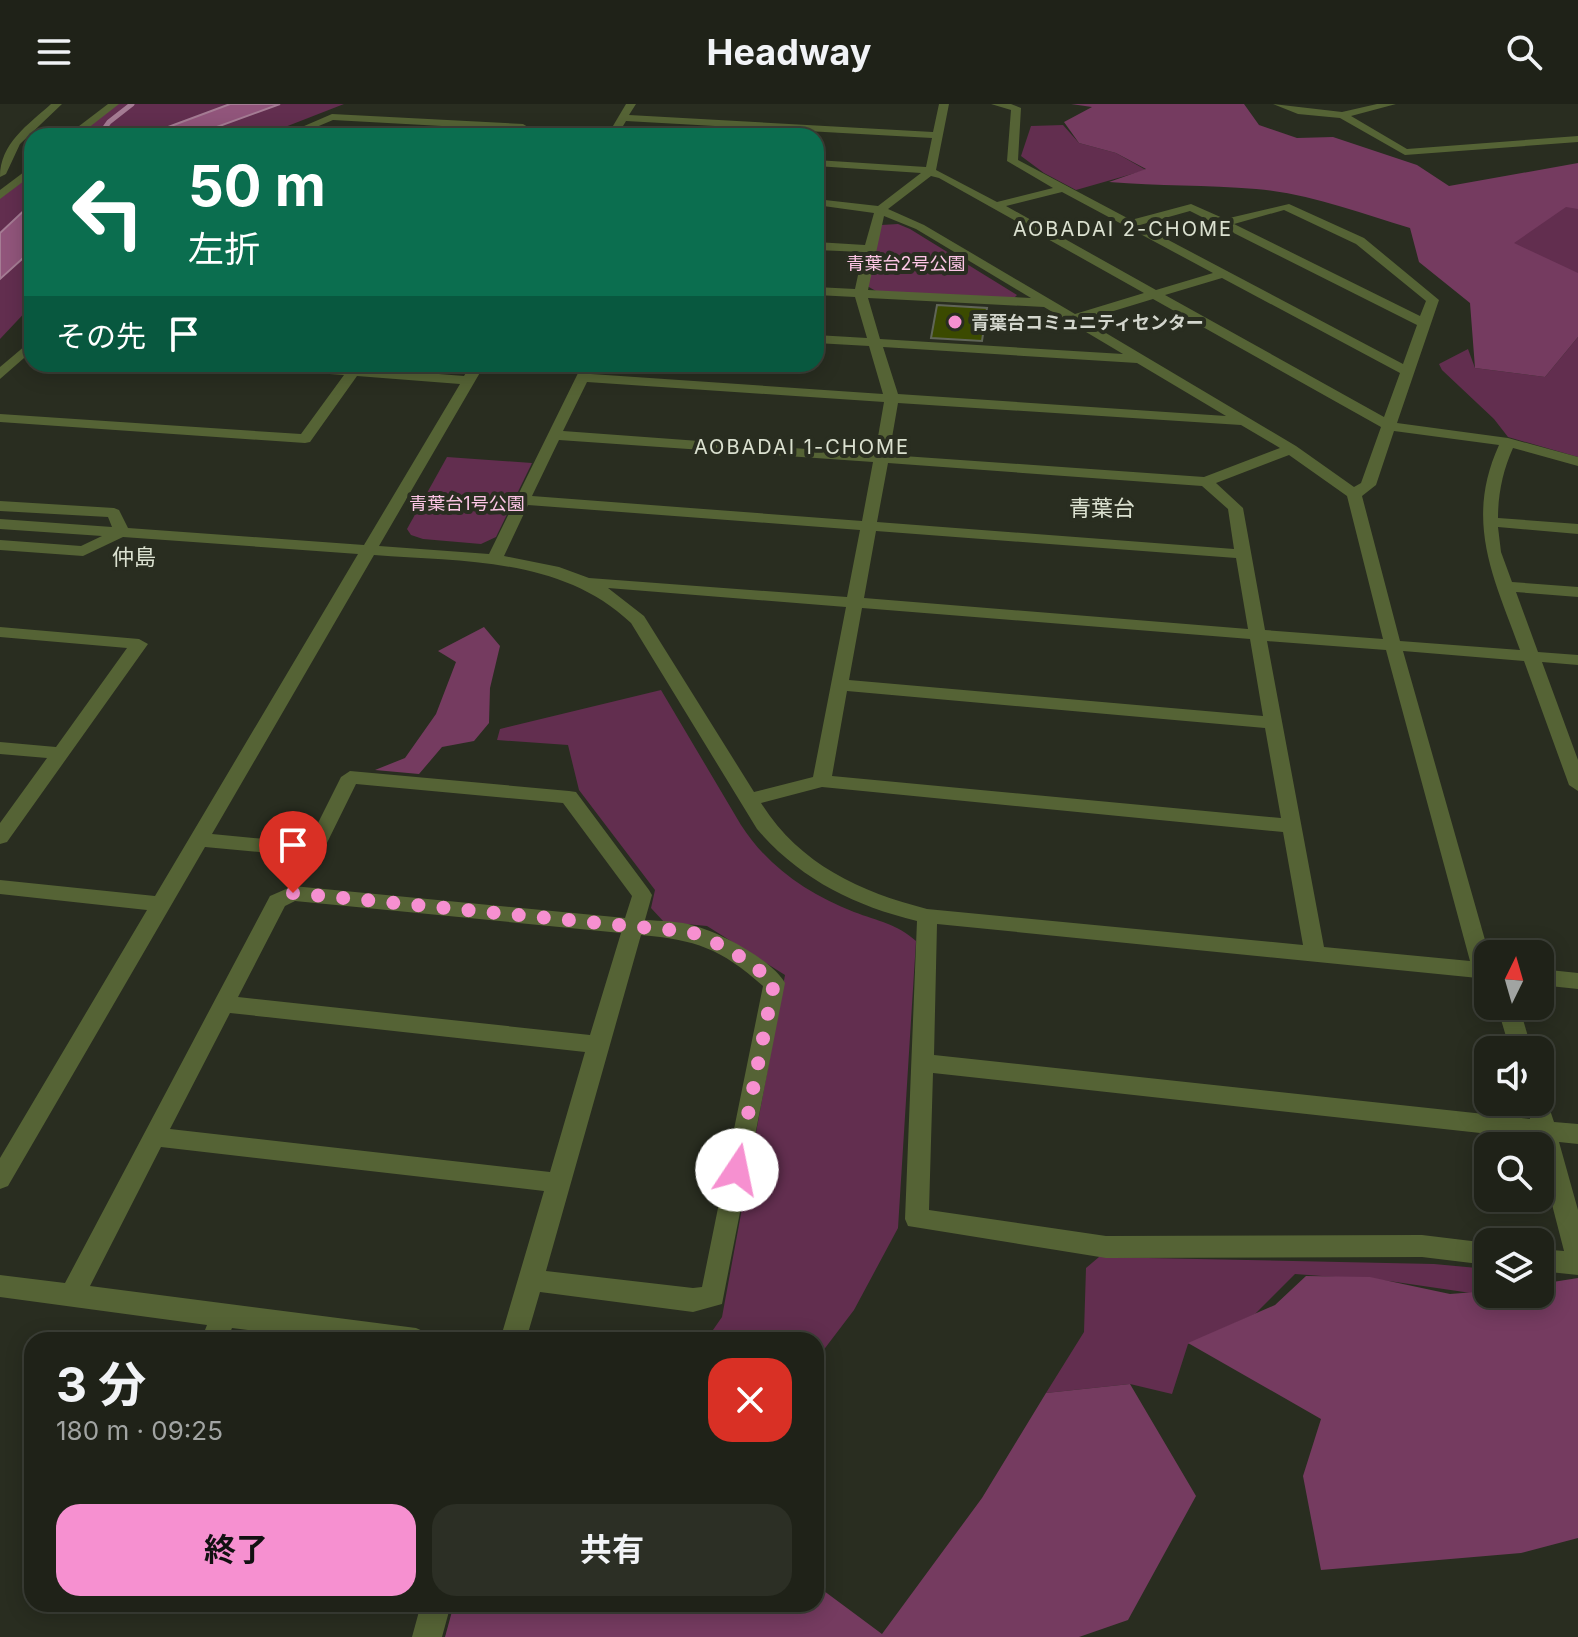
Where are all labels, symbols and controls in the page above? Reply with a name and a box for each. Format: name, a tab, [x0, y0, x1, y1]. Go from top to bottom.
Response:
icon: menu	[32, 30, 76, 74]
text: Headway	[707, 30, 871, 74]
icon: search	[1502, 30, 1546, 74]
text: 50 m	[188, 152, 326, 220]
icon: left	[56, 160, 160, 264]
district label: AOBADAI 2-CHOME	[1013, 217, 1233, 241]
text: 左折	[188, 227, 260, 271]
park label: 青葉台2号公園	[847, 253, 965, 274]
icon: arrive	[162, 312, 206, 356]
place label: 青葉台コミュニティセンター	[971, 312, 1204, 333]
marker: 青葉台コミュニティセンター	[946, 313, 964, 331]
text: その先	[56, 318, 146, 354]
district label: AOBADAI 1-CHOME	[694, 435, 910, 459]
park label: 青葉台1号公園	[409, 493, 525, 514]
district label: 青葉台	[1069, 495, 1135, 521]
district label: 仲島	[112, 544, 156, 570]
pin	[259, 811, 327, 893]
icon: arrive	[271, 823, 315, 867]
north arrow	[1474, 940, 1554, 1020]
map controls	[1474, 940, 1554, 1308]
button: sound	[1474, 1036, 1554, 1116]
position arrow	[695, 1128, 779, 1212]
button: search	[1474, 1132, 1554, 1212]
button: layers	[1474, 1228, 1554, 1308]
text: 3 分	[56, 1355, 146, 1414]
button: close	[708, 1358, 792, 1442]
text: 180 m · 09:25	[56, 1415, 223, 1446]
button: 終了	[56, 1504, 416, 1596]
button: 共有	[432, 1504, 792, 1596]

